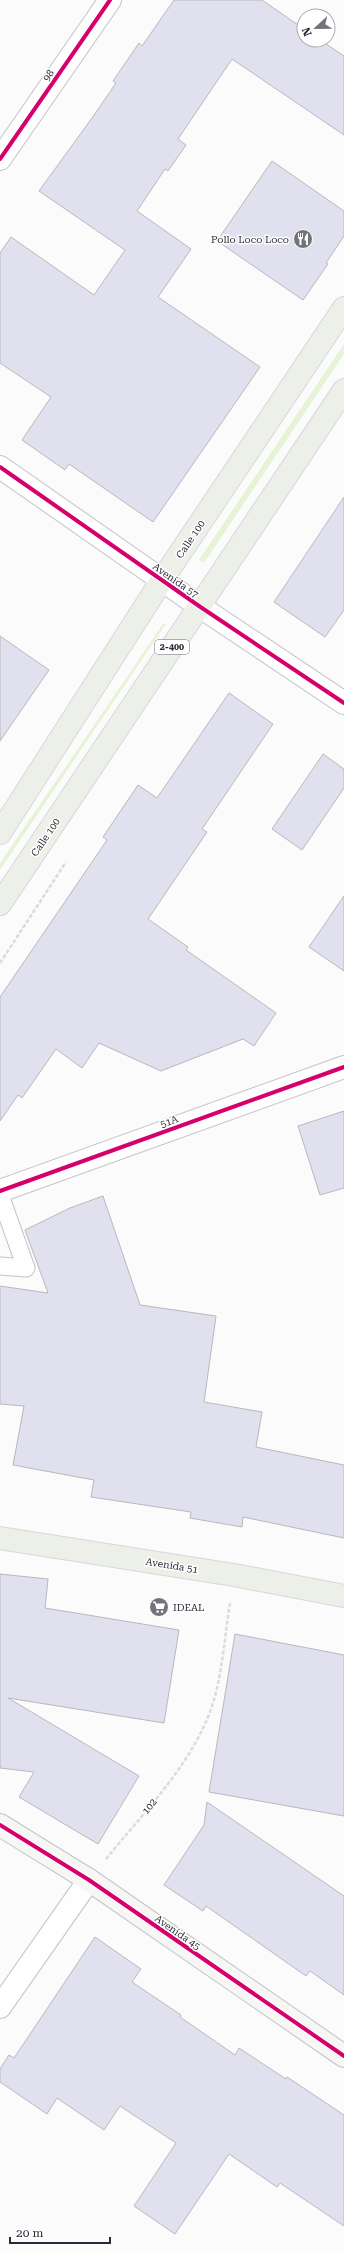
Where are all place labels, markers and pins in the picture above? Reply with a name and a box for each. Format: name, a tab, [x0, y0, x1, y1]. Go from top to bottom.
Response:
restaurant icon: Pollo Loco Loco	[292, 228, 314, 250]
place label: Pollo Loco Loco	[211, 234, 289, 245]
supermarket icon: IDEAL	[148, 1596, 170, 1618]
place label: IDEAL	[173, 1602, 204, 1613]

